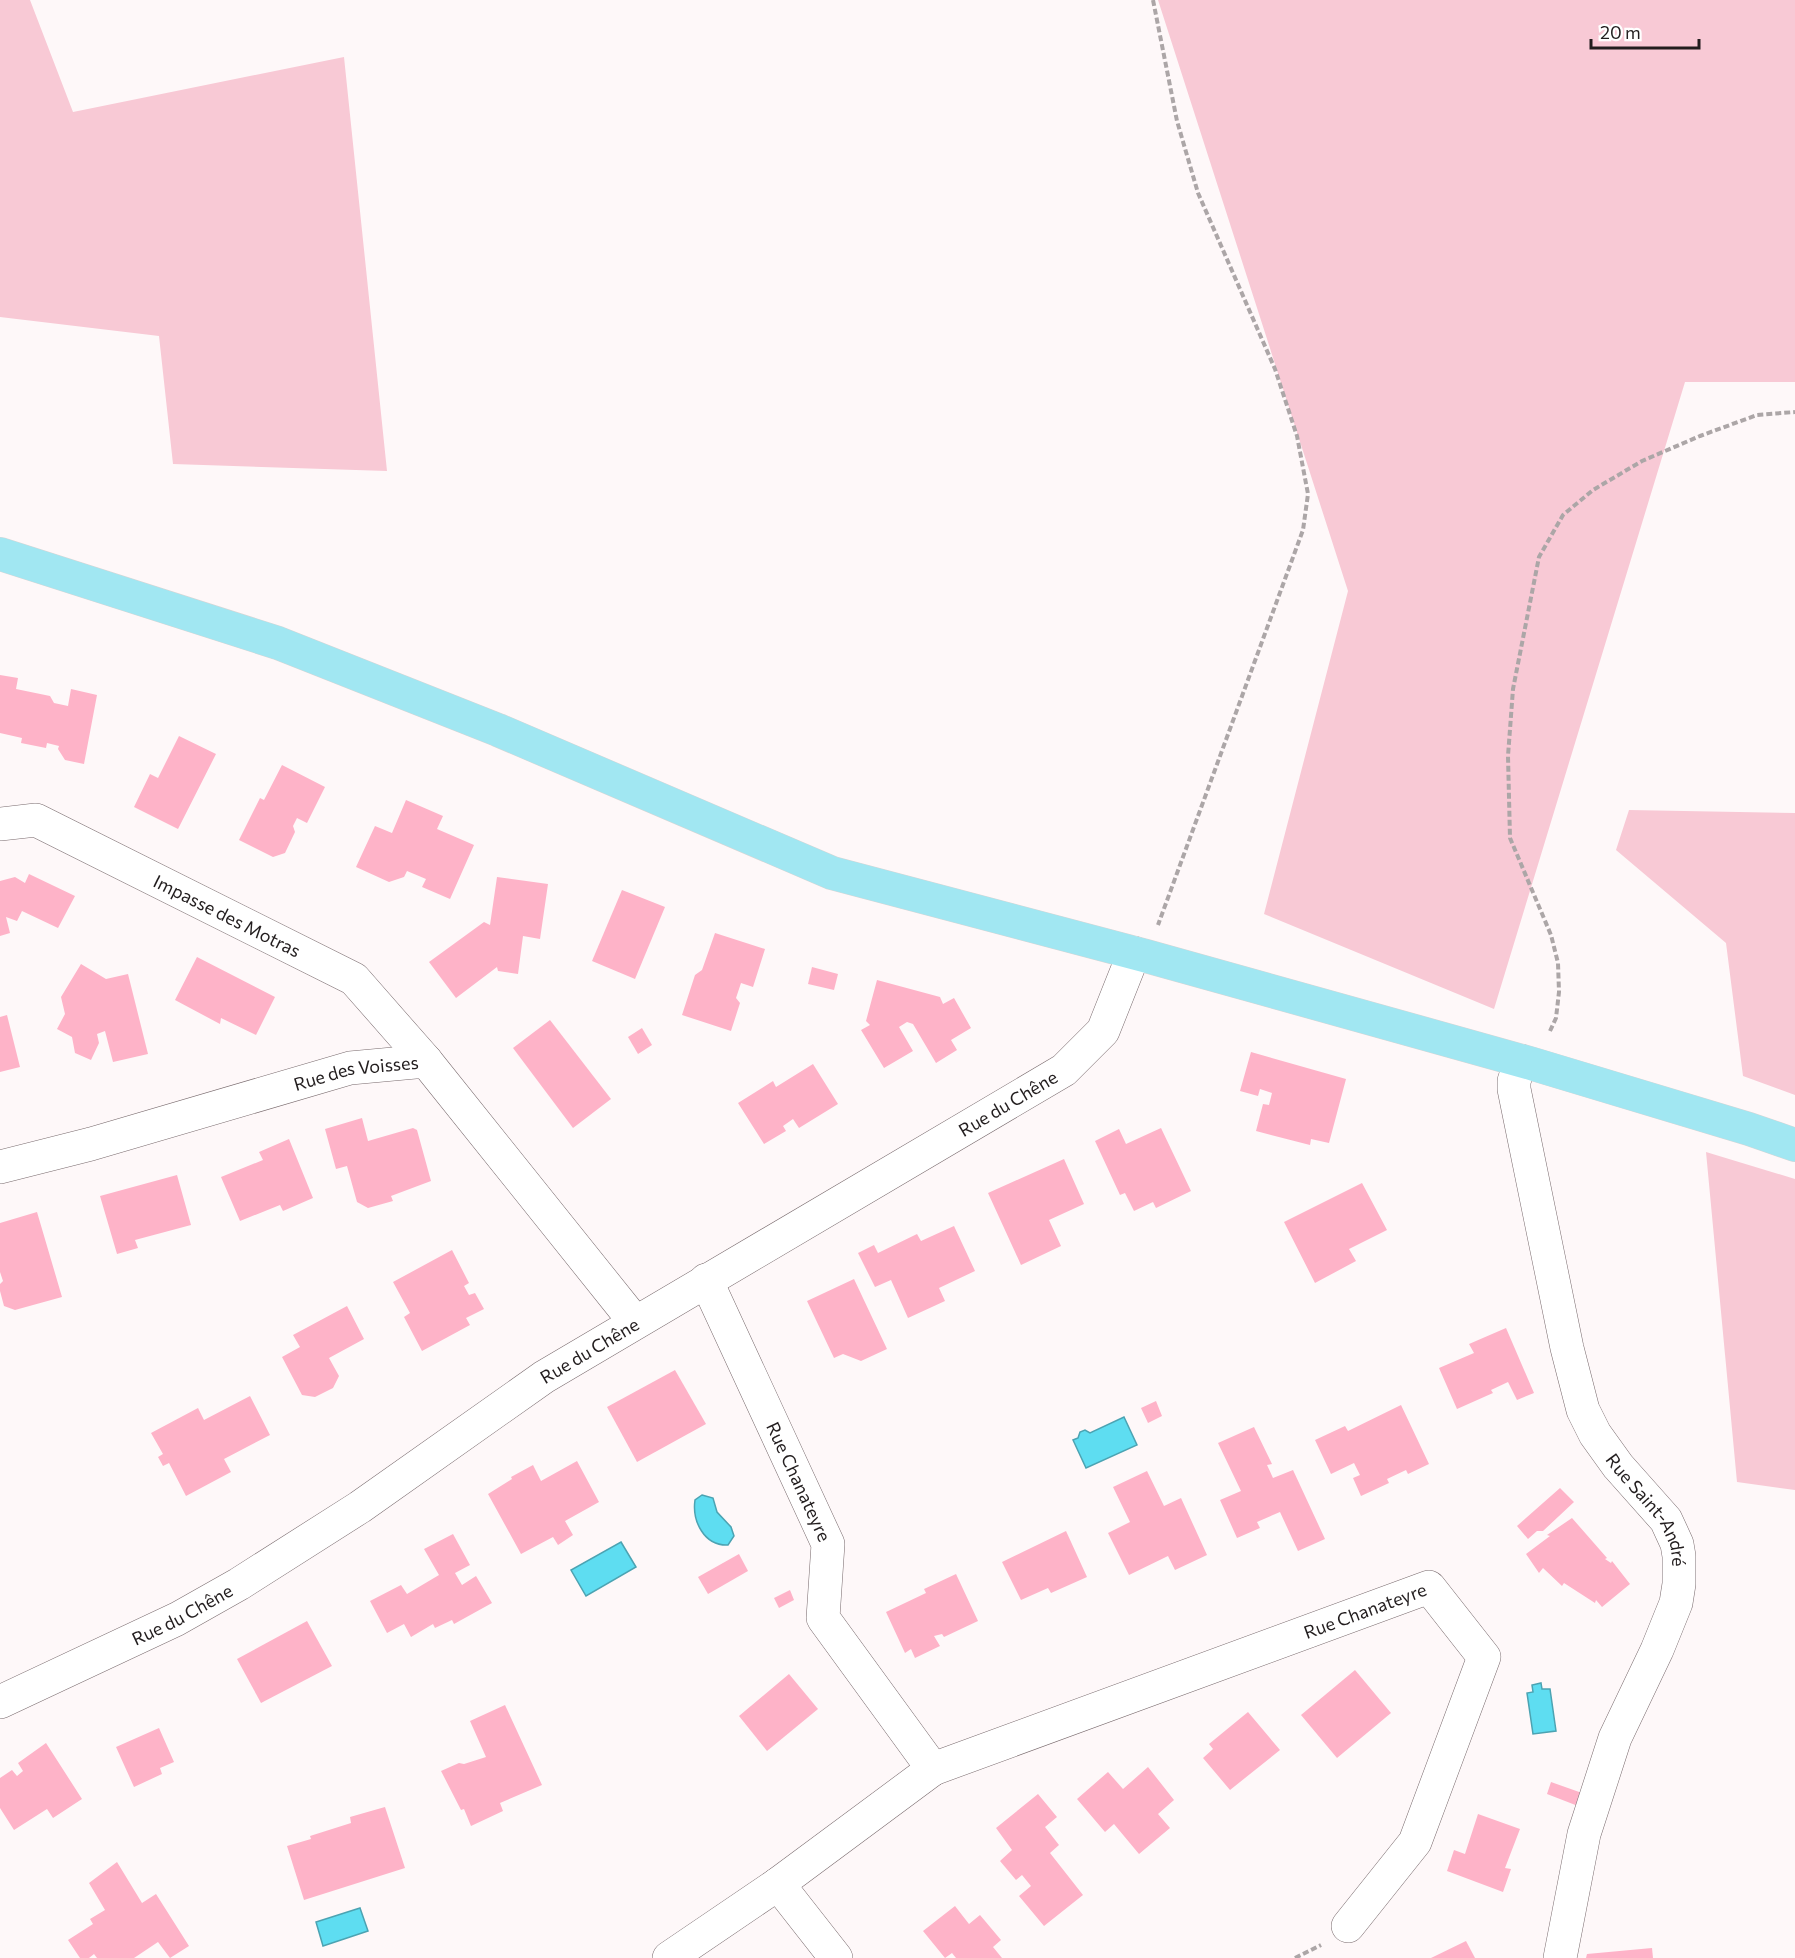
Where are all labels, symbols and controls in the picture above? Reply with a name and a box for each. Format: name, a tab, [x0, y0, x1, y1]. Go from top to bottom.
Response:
scale bar	[1591, 12, 1699, 50]
text: 20 m	[1600, 21, 1641, 43]
street label: Impasse des Motras	[150, 870, 304, 962]
street label: Rue des Voisses	[291, 1051, 420, 1095]
street label: Rue du Chêne	[954, 1066, 1061, 1141]
street label: Rue du Chêne	[536, 1313, 643, 1388]
street label: Rue Chanateyre	[762, 1418, 836, 1545]
street label: Rue Saint-André	[1602, 1449, 1690, 1566]
street label: Rue Chanateyre	[1301, 1578, 1429, 1643]
street label: Rue du Chêne	[128, 1579, 236, 1650]

